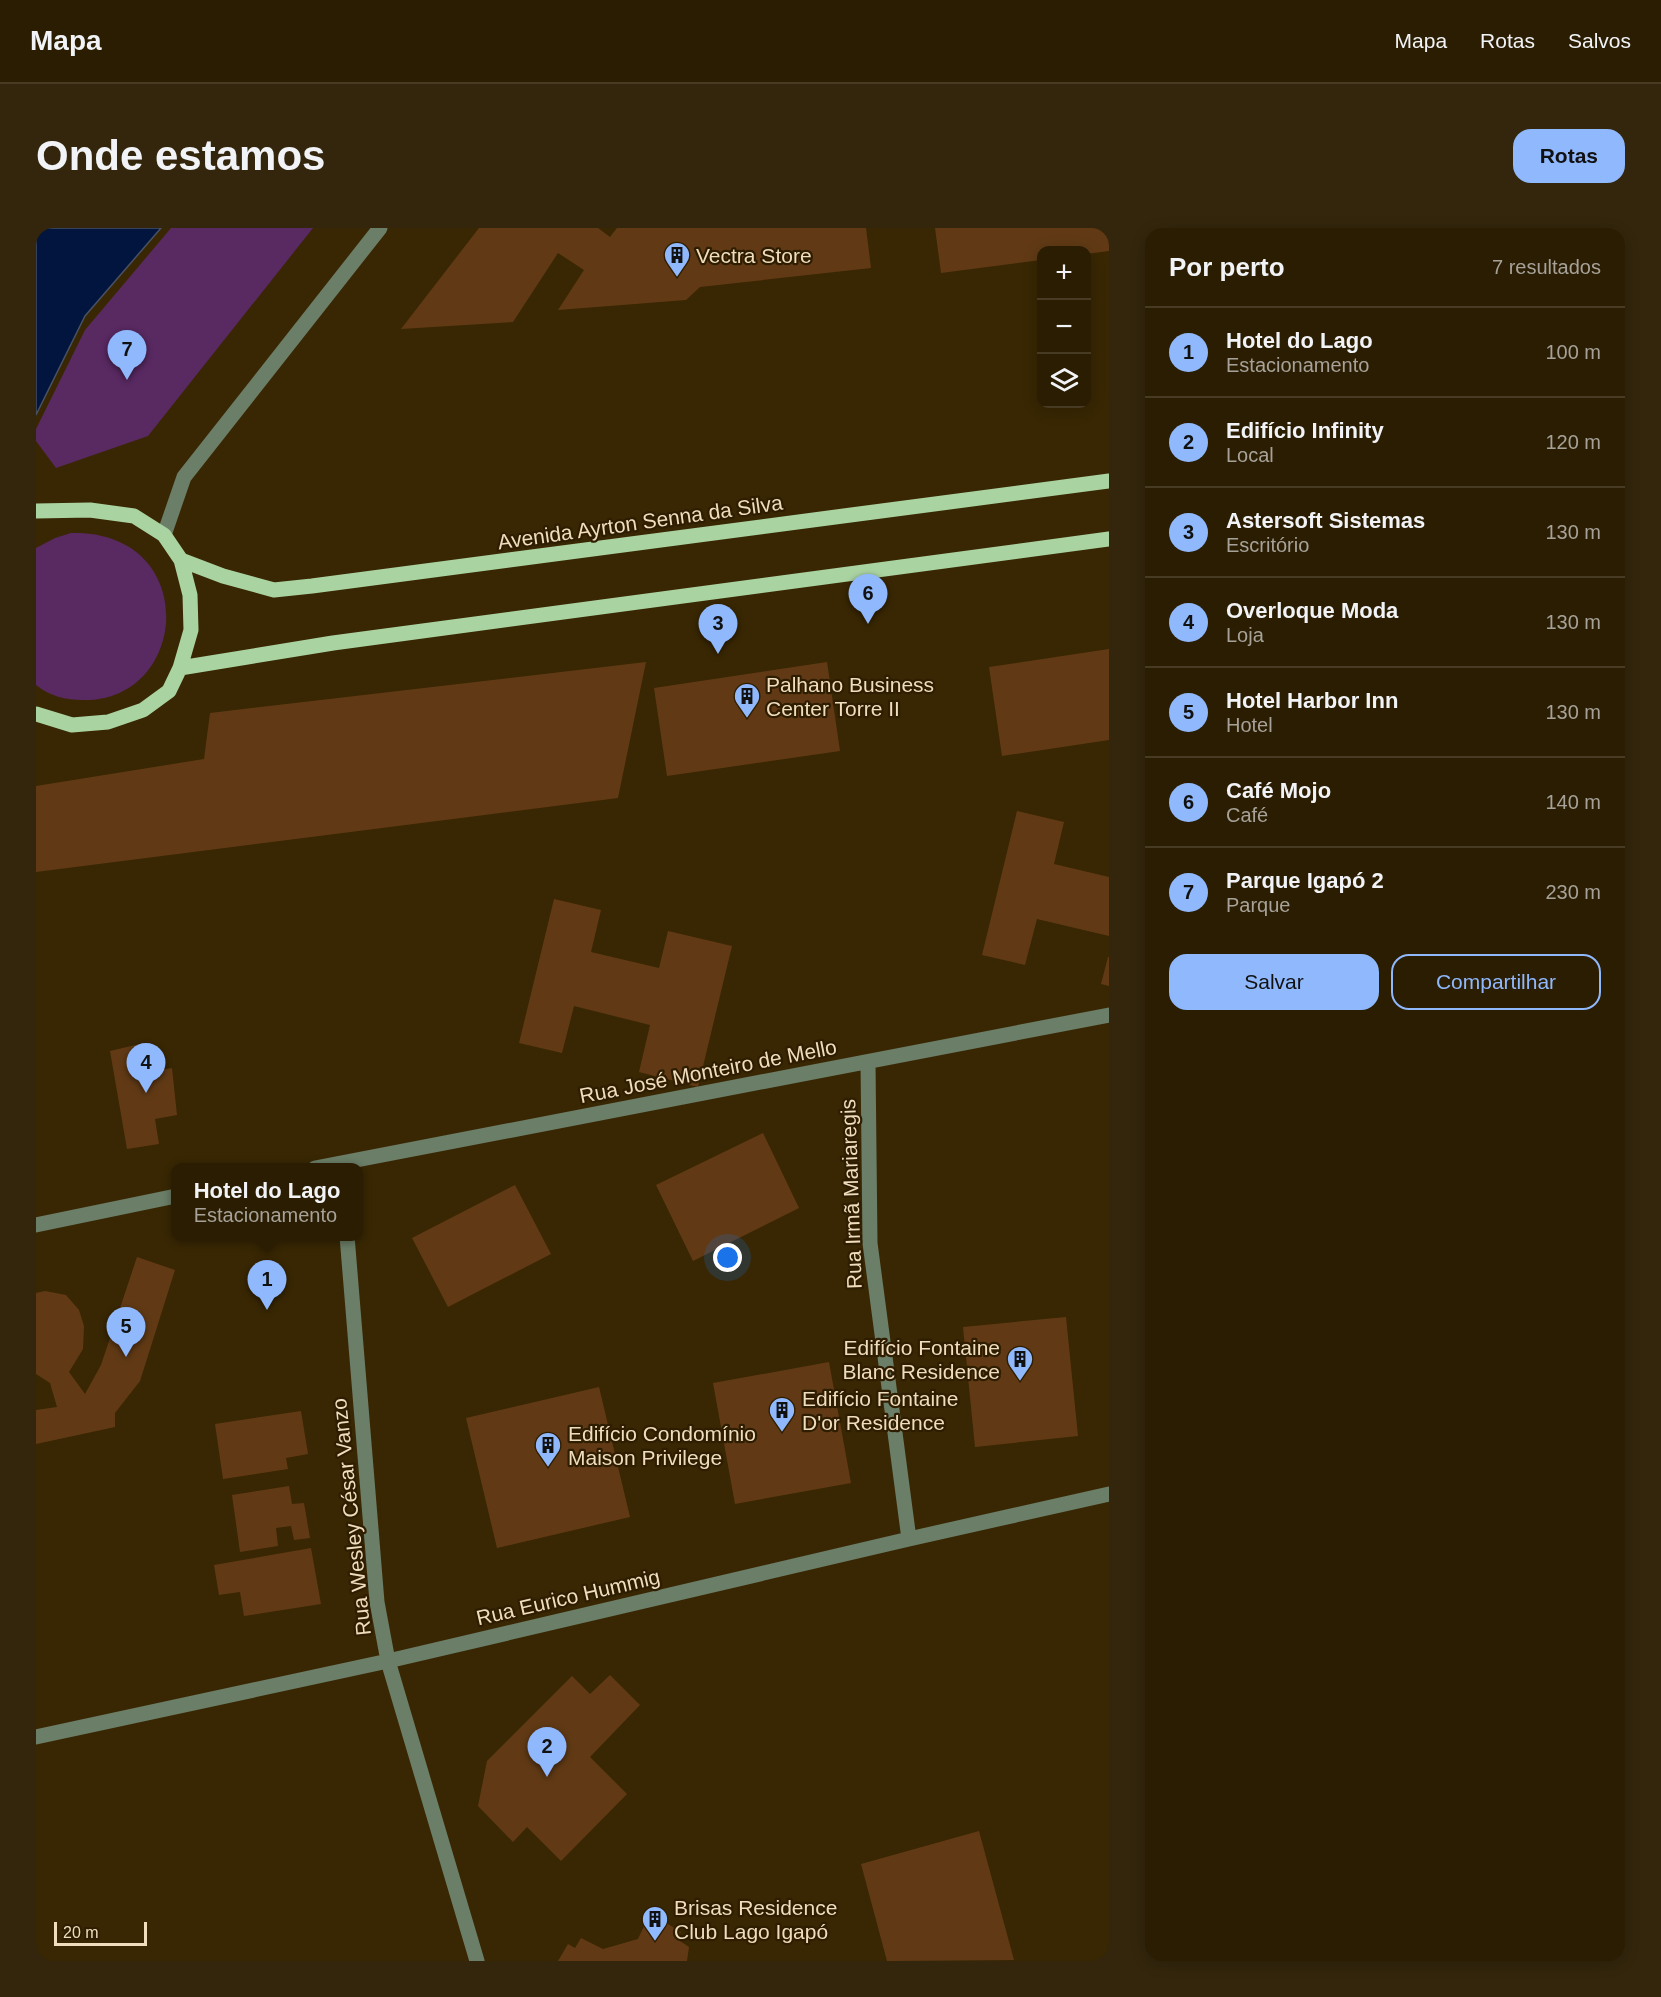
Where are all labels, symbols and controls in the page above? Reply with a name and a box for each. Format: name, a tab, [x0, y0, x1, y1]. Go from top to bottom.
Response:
text: Mapa	[30, 25, 102, 56]
text: Mapa	[1395, 29, 1447, 52]
text: Rotas	[1480, 29, 1535, 52]
text: Salvos	[1568, 29, 1631, 52]
button: Rotas	[1513, 129, 1625, 183]
text: Onde estamos	[36, 132, 325, 179]
building icon: Vectra Store	[662, 240, 692, 278]
place label: Vectra Store	[696, 244, 812, 267]
map controls	[1037, 246, 1091, 408]
button: +	[1037, 246, 1091, 300]
text: Por perto	[1169, 252, 1285, 282]
text: 7 resultados	[1492, 256, 1601, 278]
button: −	[1037, 300, 1091, 354]
text: Hotel do Lago	[1226, 328, 1373, 353]
pin: 7	[108, 330, 146, 380]
text: 1	[1183, 341, 1194, 363]
text: 100 m	[1545, 341, 1601, 363]
button: layers	[1037, 354, 1091, 408]
text: Estacionamento	[1226, 354, 1369, 376]
text: Edifício Infinity	[1226, 418, 1384, 443]
text: 2	[1183, 431, 1194, 453]
text: 120 m	[1545, 431, 1601, 453]
text: Local	[1226, 444, 1274, 466]
street label: Avenida Ayrton Senna da Silva	[496, 491, 784, 553]
text: Astersoft Sistemas	[1226, 508, 1425, 533]
text: 3	[1183, 521, 1194, 543]
text: 130 m	[1545, 521, 1601, 543]
text: Escritório	[1226, 534, 1309, 556]
pin: 6	[848, 574, 888, 624]
text: Overloque Moda	[1226, 598, 1398, 623]
pin: 3	[698, 604, 738, 654]
text: 4	[1183, 611, 1194, 633]
text: 130 m	[1545, 611, 1601, 633]
text: Loja	[1226, 624, 1264, 646]
place label: Palhano Business Center Torre II	[766, 673, 934, 720]
building icon: Palhano Business Center Torre II	[732, 681, 762, 719]
text: Hotel Harbor Inn	[1226, 688, 1398, 713]
text: 5	[1183, 701, 1194, 723]
text: 130 m	[1545, 701, 1601, 723]
text: Hotel	[1226, 714, 1273, 736]
text: Café Mojo	[1226, 778, 1331, 803]
text: 6	[1183, 791, 1194, 813]
text: 140 m	[1545, 791, 1601, 813]
text: Café	[1226, 804, 1268, 826]
text: Parque Igapó 2	[1226, 868, 1384, 893]
text: 7	[1183, 881, 1194, 903]
text: 230 m	[1545, 881, 1601, 903]
text: Parque	[1226, 894, 1291, 916]
button: Salvar	[1169, 954, 1379, 1010]
button: Compartilhar	[1391, 954, 1601, 1010]
street label: Rua José Monteiro de Mello	[577, 1035, 839, 1107]
pin: 4	[126, 1044, 166, 1093]
street label: Rua Irmã Mariaregis	[836, 1099, 866, 1289]
popup	[171, 1163, 363, 1241]
text: Hotel do Lago	[194, 1178, 340, 1203]
text: Estacionamento	[194, 1204, 337, 1226]
your location	[713, 1243, 742, 1272]
pin: 1	[248, 1260, 286, 1310]
pin: 5	[106, 1308, 146, 1357]
place label: Edifício Fontaine Blanc Residence	[842, 1336, 1000, 1383]
building icon: Edifício Fontaine Blanc Residence	[1005, 1344, 1035, 1382]
place label: Edifício Fontaine D'or Residence	[802, 1387, 958, 1434]
building icon: Edifício Fontaine D'or Residence	[767, 1395, 797, 1433]
street label: Rua Wesley César Vanzo	[327, 1397, 375, 1637]
place label: Edifício Condomínio Maison Privilege	[568, 1422, 756, 1469]
building icon: Edifício Condomínio Maison Privilege	[533, 1430, 563, 1468]
street label: Rua Eurico Hummig	[474, 1565, 662, 1629]
pin: 2	[528, 1728, 566, 1777]
place label: Brisas Residence Club Lago Igapó	[674, 1896, 837, 1943]
building icon: Brisas Residence Club Lago Igapó	[640, 1904, 670, 1942]
scale bar	[54, 1919, 147, 1946]
text: 20 m	[63, 1924, 99, 1941]

